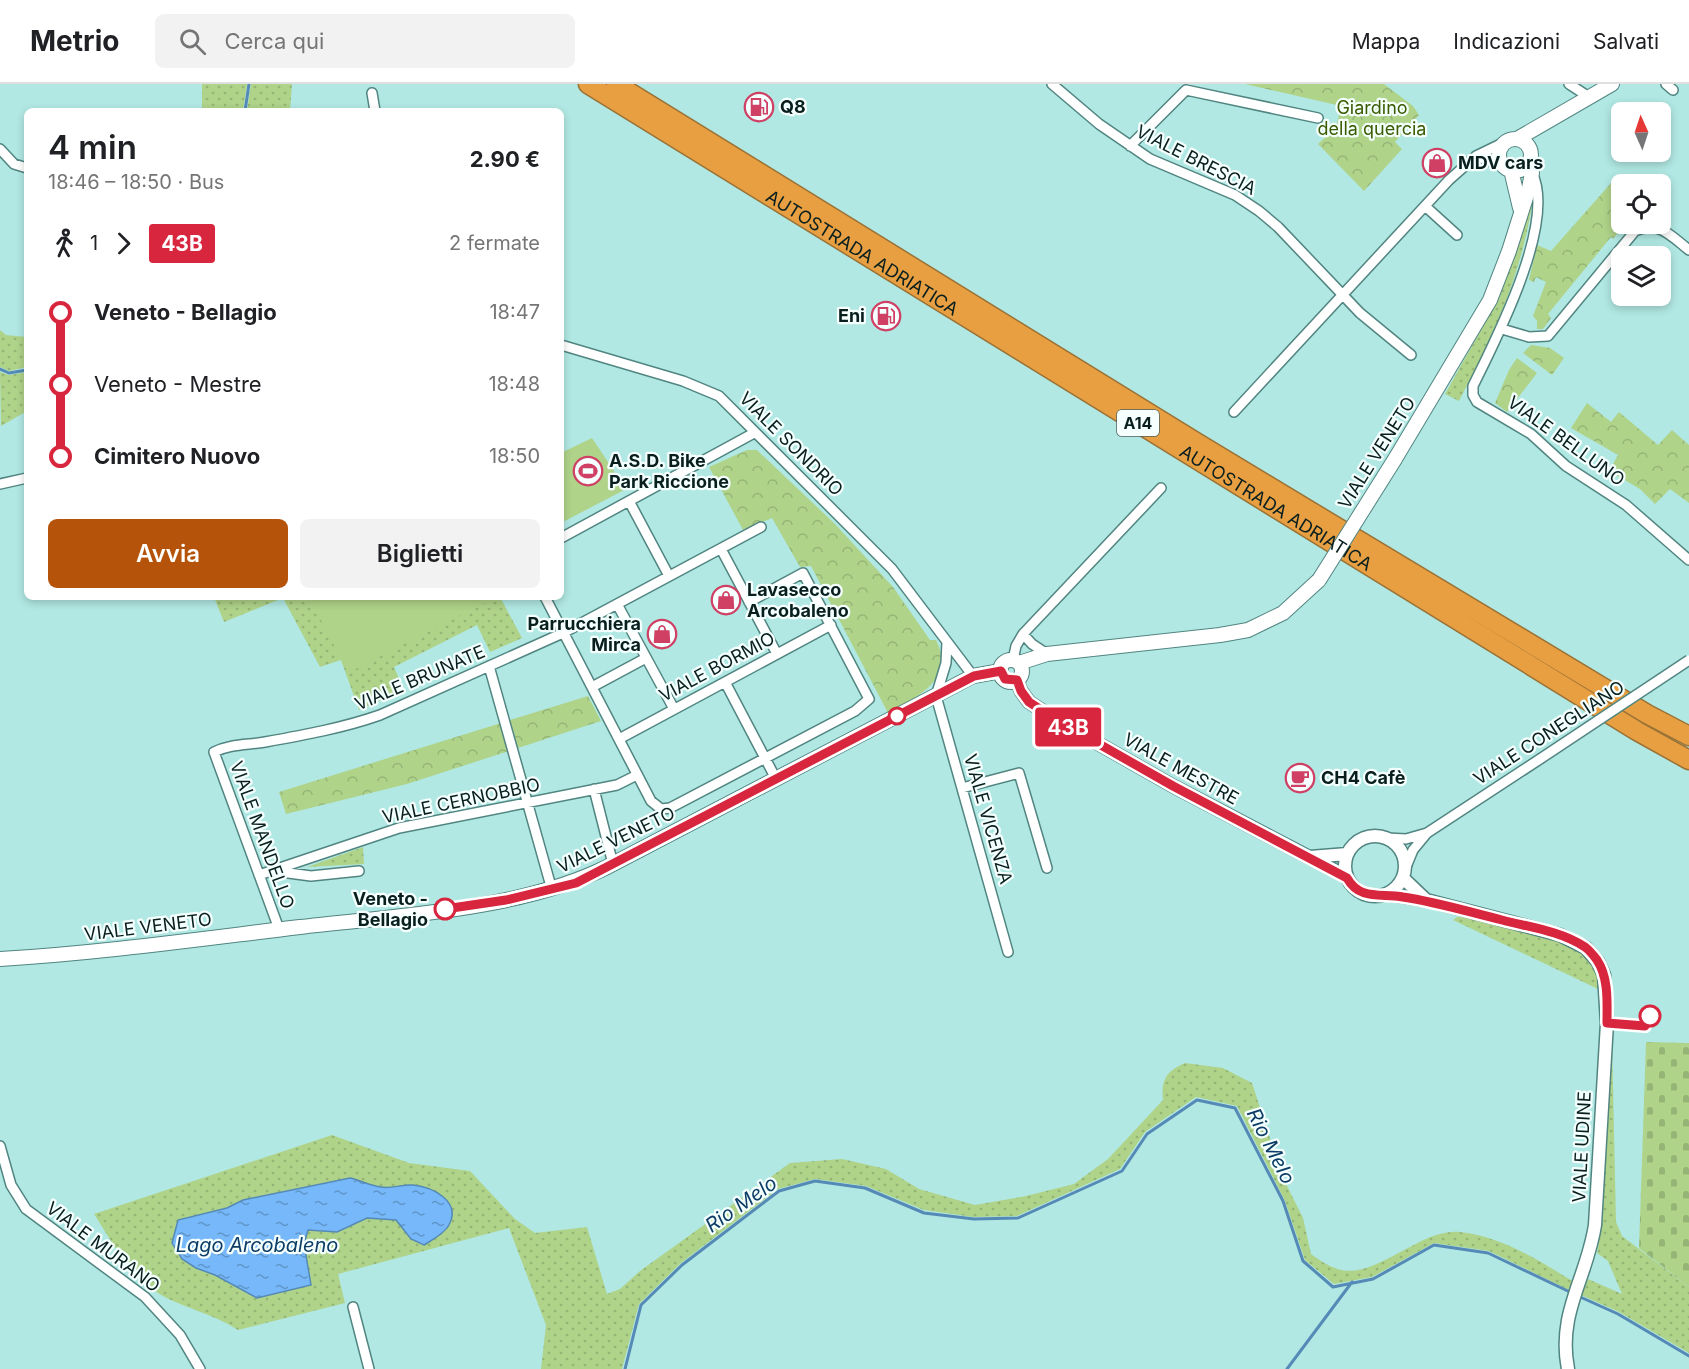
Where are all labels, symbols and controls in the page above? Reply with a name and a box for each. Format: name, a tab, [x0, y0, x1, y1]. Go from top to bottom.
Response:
search box	[155, 14, 575, 68]
text: Metrio	[30, 24, 119, 58]
icon: search	[176, 25, 209, 58]
text: Cerca qui	[224, 28, 324, 54]
text: Mappa	[1352, 29, 1420, 54]
text: Indicazioni	[1453, 29, 1560, 54]
text: Salvati	[1593, 29, 1659, 54]
fuel station icon: Q8	[743, 91, 775, 123]
place label: Q8	[780, 96, 806, 117]
park label: Giardino della quercia	[1318, 97, 1426, 139]
north arrow	[1611, 102, 1671, 162]
map controls	[1611, 102, 1671, 306]
street label: VIALE BRESCIA	[1133, 120, 1260, 199]
text: 4 min	[48, 127, 137, 167]
text: 2.90 €	[470, 146, 540, 172]
shop icon: MDV cars	[1421, 147, 1453, 179]
place label: MDV cars	[1458, 152, 1543, 173]
text: 18:46 – 18:50 · Bus	[48, 170, 224, 194]
button: locate	[1611, 174, 1671, 234]
street label: AUTOSTRADA ADRIATICA	[762, 185, 962, 320]
icon: walk	[48, 227, 81, 260]
icon: forward	[107, 227, 140, 260]
text: 1	[90, 231, 98, 255]
text: 43B	[161, 231, 203, 256]
text: 2 fermate	[449, 231, 540, 255]
button: layers	[1611, 246, 1671, 306]
text: Veneto - Bellagio	[94, 299, 277, 325]
text: 18:47	[489, 300, 540, 324]
fuel station icon: Eni	[870, 300, 902, 332]
place label: Eni	[838, 305, 865, 326]
text: Veneto - Mestre	[94, 371, 262, 397]
text: 18:48	[488, 372, 540, 396]
street label: VIALE SONDRIO	[735, 388, 847, 500]
street label: VIALE BELLUNO	[1504, 391, 1629, 490]
street label: VIALE VENETO	[1334, 393, 1419, 513]
road number: A14	[1117, 410, 1159, 436]
street label: AUTOSTRADA ADRIATICA	[1176, 441, 1376, 575]
text: Cimitero Nuovo	[94, 443, 260, 469]
text: 18:50	[489, 444, 540, 468]
place label: A.S.D. Bike Park Riccione	[609, 450, 729, 492]
sports icon: A.S.D. Bike Park Riccione	[572, 455, 604, 487]
button: Avvia	[48, 519, 288, 588]
button: Biglietti	[300, 519, 540, 588]
place label: Lavasecco Arcobaleno	[747, 579, 849, 621]
shop icon: Lavasecco Arcobaleno	[710, 584, 742, 616]
place label: Parrucchiera Mirca	[528, 613, 641, 655]
shop icon: Parrucchiera Mirca	[646, 618, 678, 650]
street label: VIALE BORMIO	[655, 627, 778, 706]
street label: VIALE BRUNATE	[352, 641, 488, 714]
street label: VIALE CONEGLIANO	[1470, 676, 1628, 789]
unlabelled marker	[888, 707, 906, 725]
line badge: 43B	[1034, 708, 1102, 746]
text: 43B	[1047, 715, 1089, 740]
street label: VIALE MESTRE	[1120, 728, 1242, 809]
street label: VIALE VICENZA	[960, 751, 1017, 886]
street label: VIALE MANDELLO	[226, 758, 299, 911]
cafe icon: CH4 Cafè	[1284, 762, 1316, 794]
place label: CH4 Cafè	[1321, 767, 1406, 788]
street label: VIALE CERNOBBIO	[380, 774, 542, 827]
street label: VIALE VENETO	[554, 802, 678, 877]
place label: Veneto - Bellagio	[353, 888, 428, 930]
marker: Veneto - Bellagio	[434, 898, 456, 920]
street label: VIALE VENETO	[83, 908, 213, 945]
unlabelled marker	[1639, 1005, 1661, 1027]
street label: VIALE UDINE	[1568, 1091, 1595, 1203]
water label: Rio Melo	[1242, 1104, 1300, 1188]
water label: Rio Melo	[701, 1171, 781, 1237]
street label: VIALE MURANO	[42, 1197, 164, 1296]
water label: Lago Arcobaleno	[176, 1233, 338, 1257]

